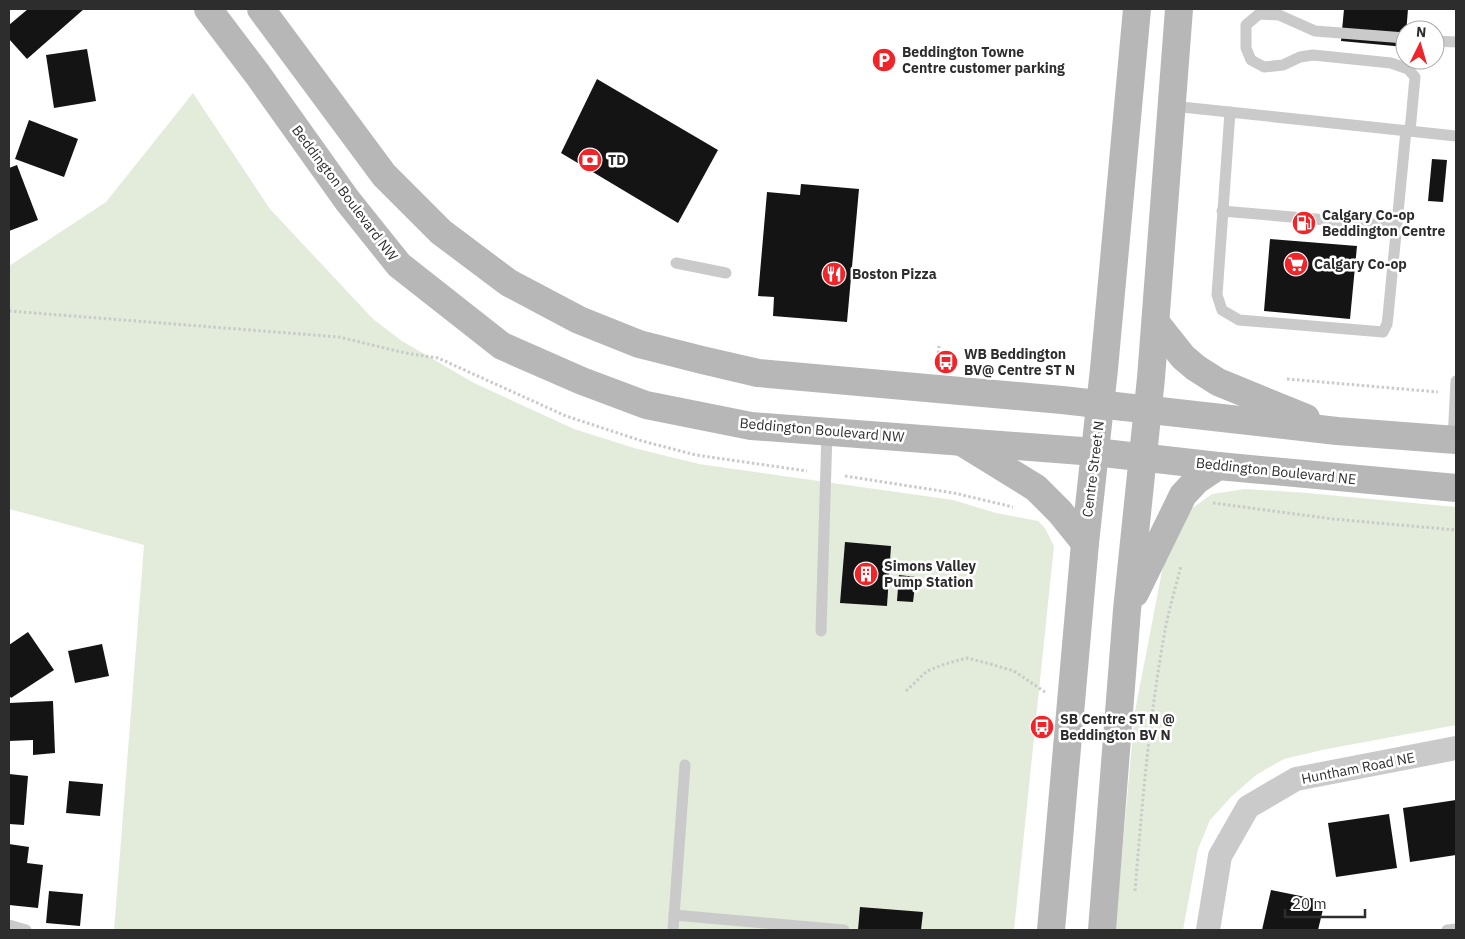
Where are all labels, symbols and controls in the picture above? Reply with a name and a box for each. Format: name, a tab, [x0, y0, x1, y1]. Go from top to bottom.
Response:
north arrow	[1395, 20, 1445, 70]
text: N	[1415, 23, 1427, 41]
place label: Beddington Towne Centre customer parking	[902, 43, 1065, 77]
parking icon: Beddington Towne Centre customer parking	[871, 47, 897, 73]
street label: Beddington Boulevard NW	[288, 122, 402, 265]
bank icon: TD	[577, 147, 603, 173]
place label: TD	[608, 151, 626, 169]
place label: Calgary Co-op Beddington Centre	[1322, 206, 1445, 240]
fuel station icon: Calgary Co-op Beddington Centre	[1291, 210, 1317, 236]
supermarket icon: Calgary Co-op	[1283, 251, 1309, 277]
place label: Calgary Co-op	[1314, 255, 1407, 273]
restaurant icon: Boston Pizza	[821, 261, 847, 287]
place label: Boston Pizza	[852, 265, 937, 283]
place label: WB Beddington BV@ Centre ST N	[964, 345, 1075, 379]
bus stop icon: WB Beddington BV@ Centre ST N	[933, 349, 959, 375]
street label: Beddington Boulevard NW	[739, 414, 906, 446]
street label: Centre Street N	[1078, 420, 1108, 518]
street label: Beddington Boulevard NE	[1195, 454, 1357, 488]
place label: Simons Valley Pump Station	[884, 557, 977, 591]
building icon: Simons Valley Pump Station	[853, 561, 879, 587]
place label: SB Centre ST N @ Beddington BV N	[1060, 710, 1175, 744]
bus stop icon: SB Centre ST N @ Beddington BV N	[1029, 714, 1055, 740]
street label: Huntham Road NE	[1300, 748, 1416, 788]
scale bar	[1285, 886, 1365, 918]
text: 20 m	[1292, 894, 1327, 913]

